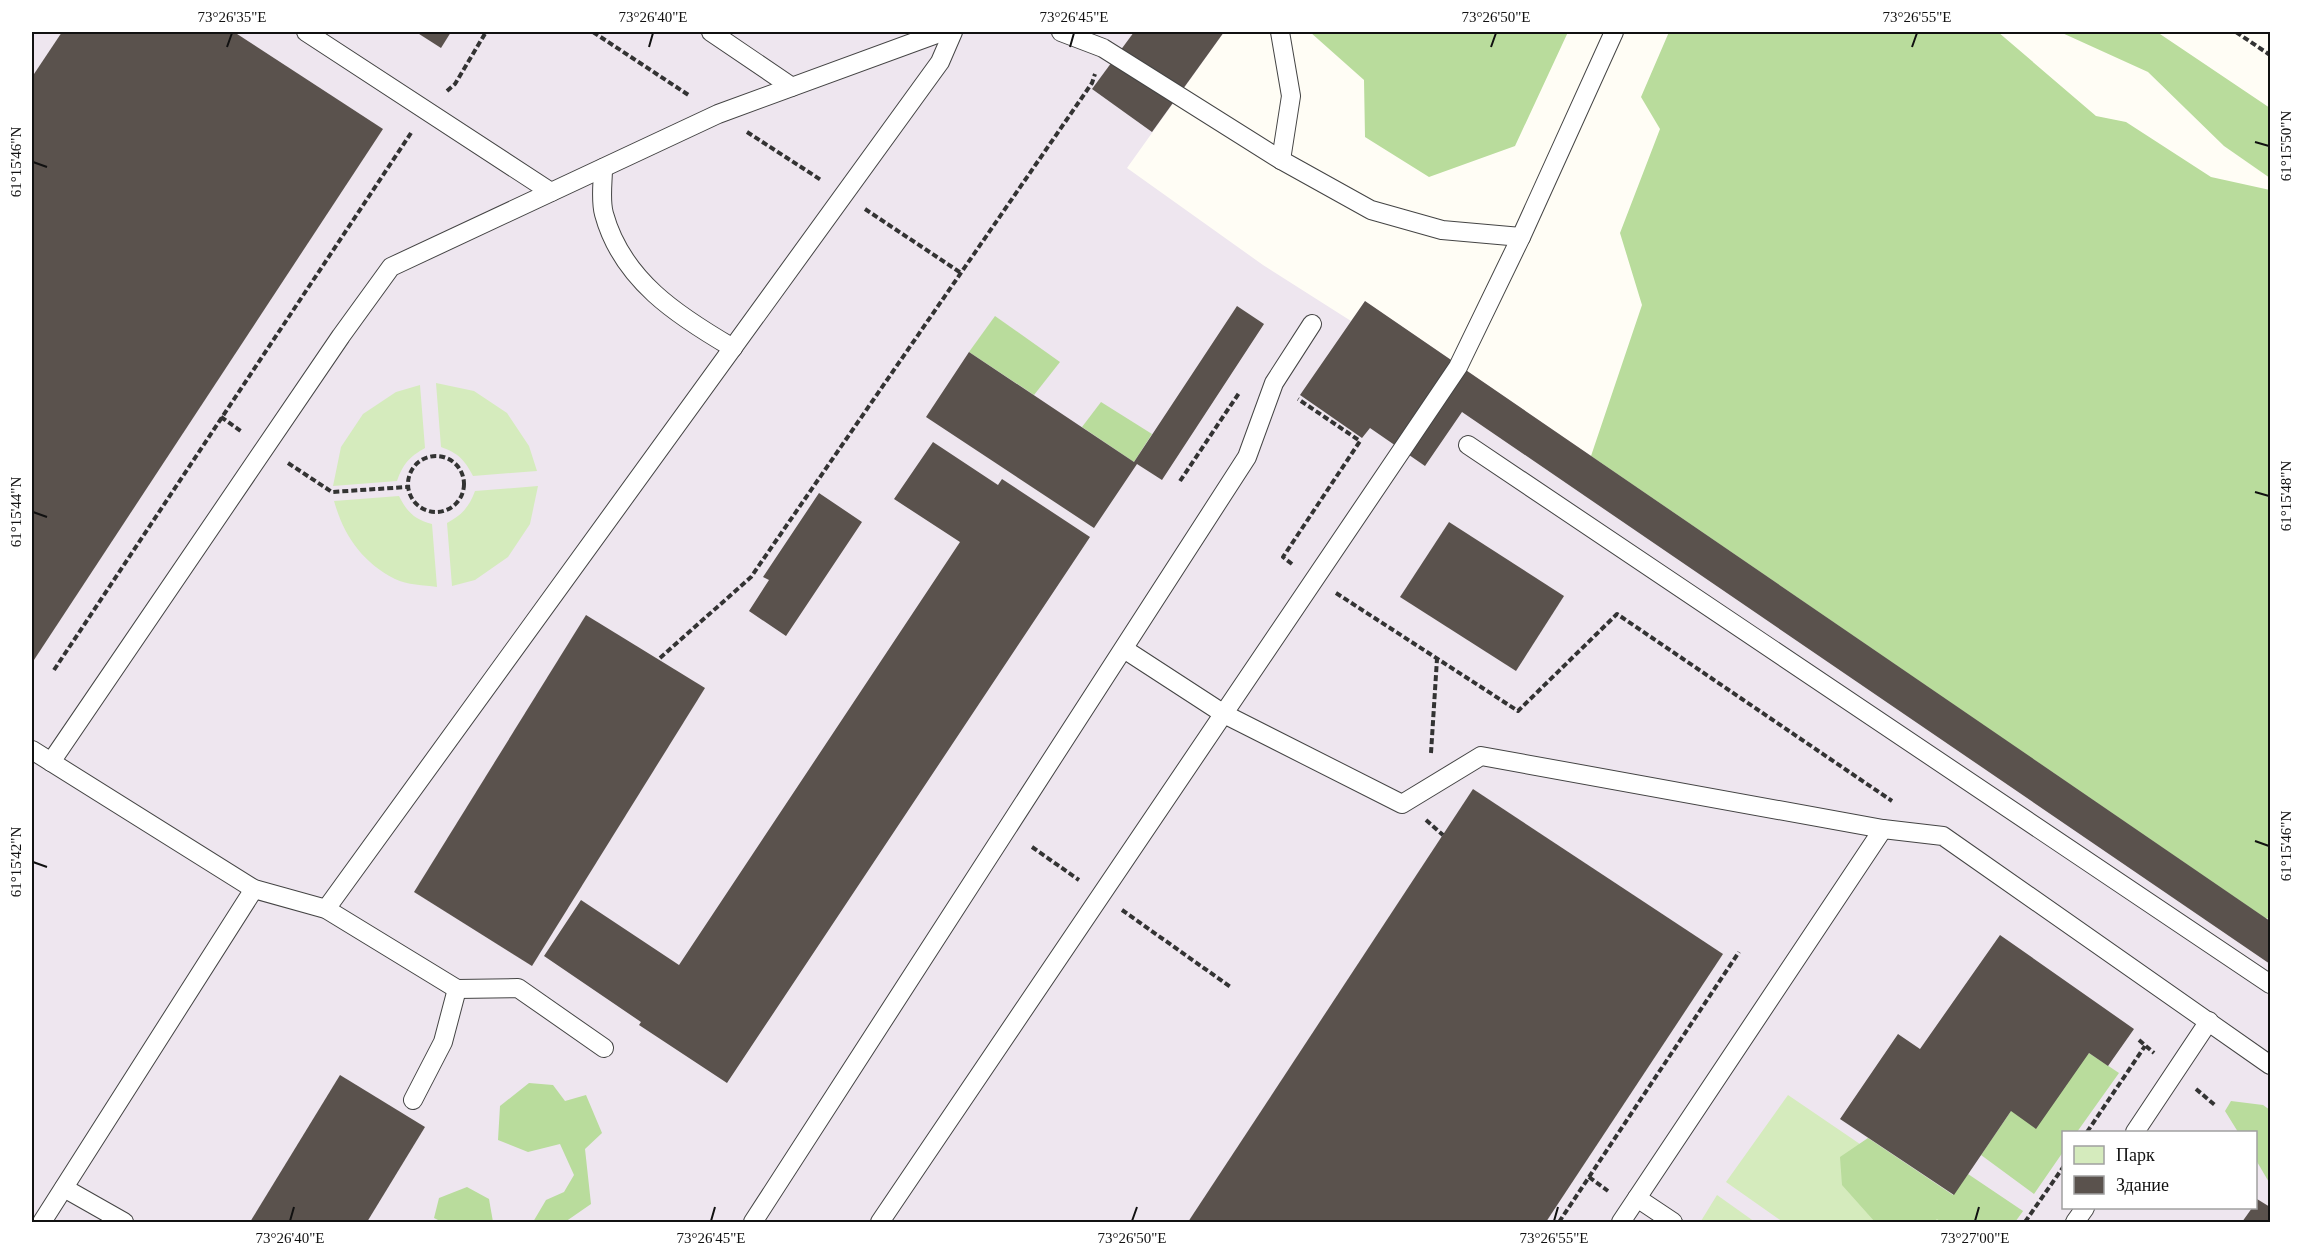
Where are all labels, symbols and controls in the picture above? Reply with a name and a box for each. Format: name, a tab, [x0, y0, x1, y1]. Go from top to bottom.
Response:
text: 73°26'35"E	[198, 9, 267, 25]
text: 73°26'40"E	[619, 9, 688, 25]
text: 73°26'45"E	[1040, 9, 1109, 25]
text: 73°26'50"E	[1462, 9, 1531, 25]
text: 73°26'55"E	[1883, 9, 1952, 25]
text: 61°15'50"N	[2278, 111, 2294, 181]
text: 61°15'46"N	[8, 127, 24, 197]
text: 61°15'48"N	[2278, 461, 2294, 531]
text: 61°15'44"N	[8, 477, 24, 547]
text: 61°15'46"N	[2278, 811, 2294, 881]
text: 61°15'42"N	[8, 827, 24, 897]
legend	[2062, 1131, 2257, 1209]
text: Парк	[2116, 1145, 2155, 1165]
text: Здание	[2116, 1175, 2169, 1195]
text: 73°26'40"E	[256, 1230, 325, 1246]
text: 73°26'45"E	[677, 1230, 746, 1246]
text: 73°26'50"E	[1098, 1230, 1167, 1246]
text: 73°26'55"E	[1520, 1230, 1589, 1246]
text: 73°27'00"E	[1941, 1230, 2010, 1246]

